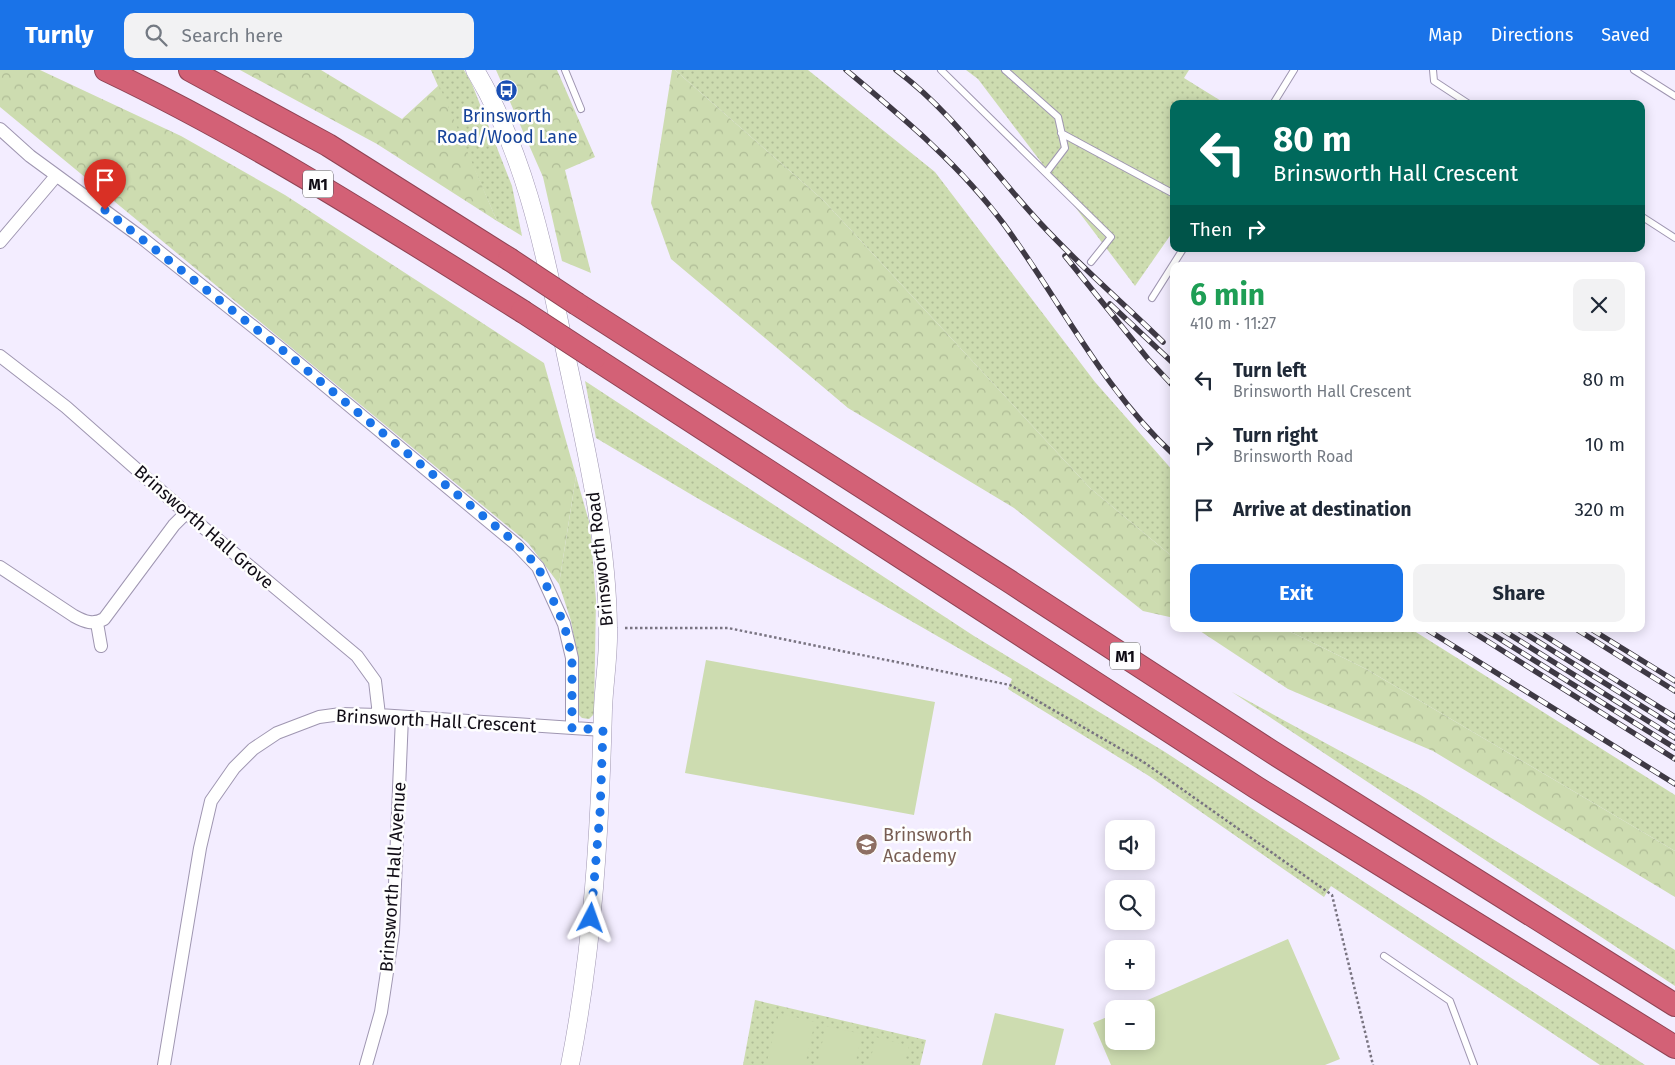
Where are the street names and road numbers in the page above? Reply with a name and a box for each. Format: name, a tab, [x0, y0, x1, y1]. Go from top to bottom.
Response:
road number: M1	[303, 170, 333, 198]
street label: Brinsworth Hall Grove	[130, 460, 278, 594]
street label: Brinsworth Road	[582, 490, 618, 628]
road number: M1	[1110, 642, 1140, 670]
street label: Brinsworth Hall Crescent	[335, 705, 537, 737]
street label: Brinsworth Hall Avenue	[375, 781, 411, 973]

